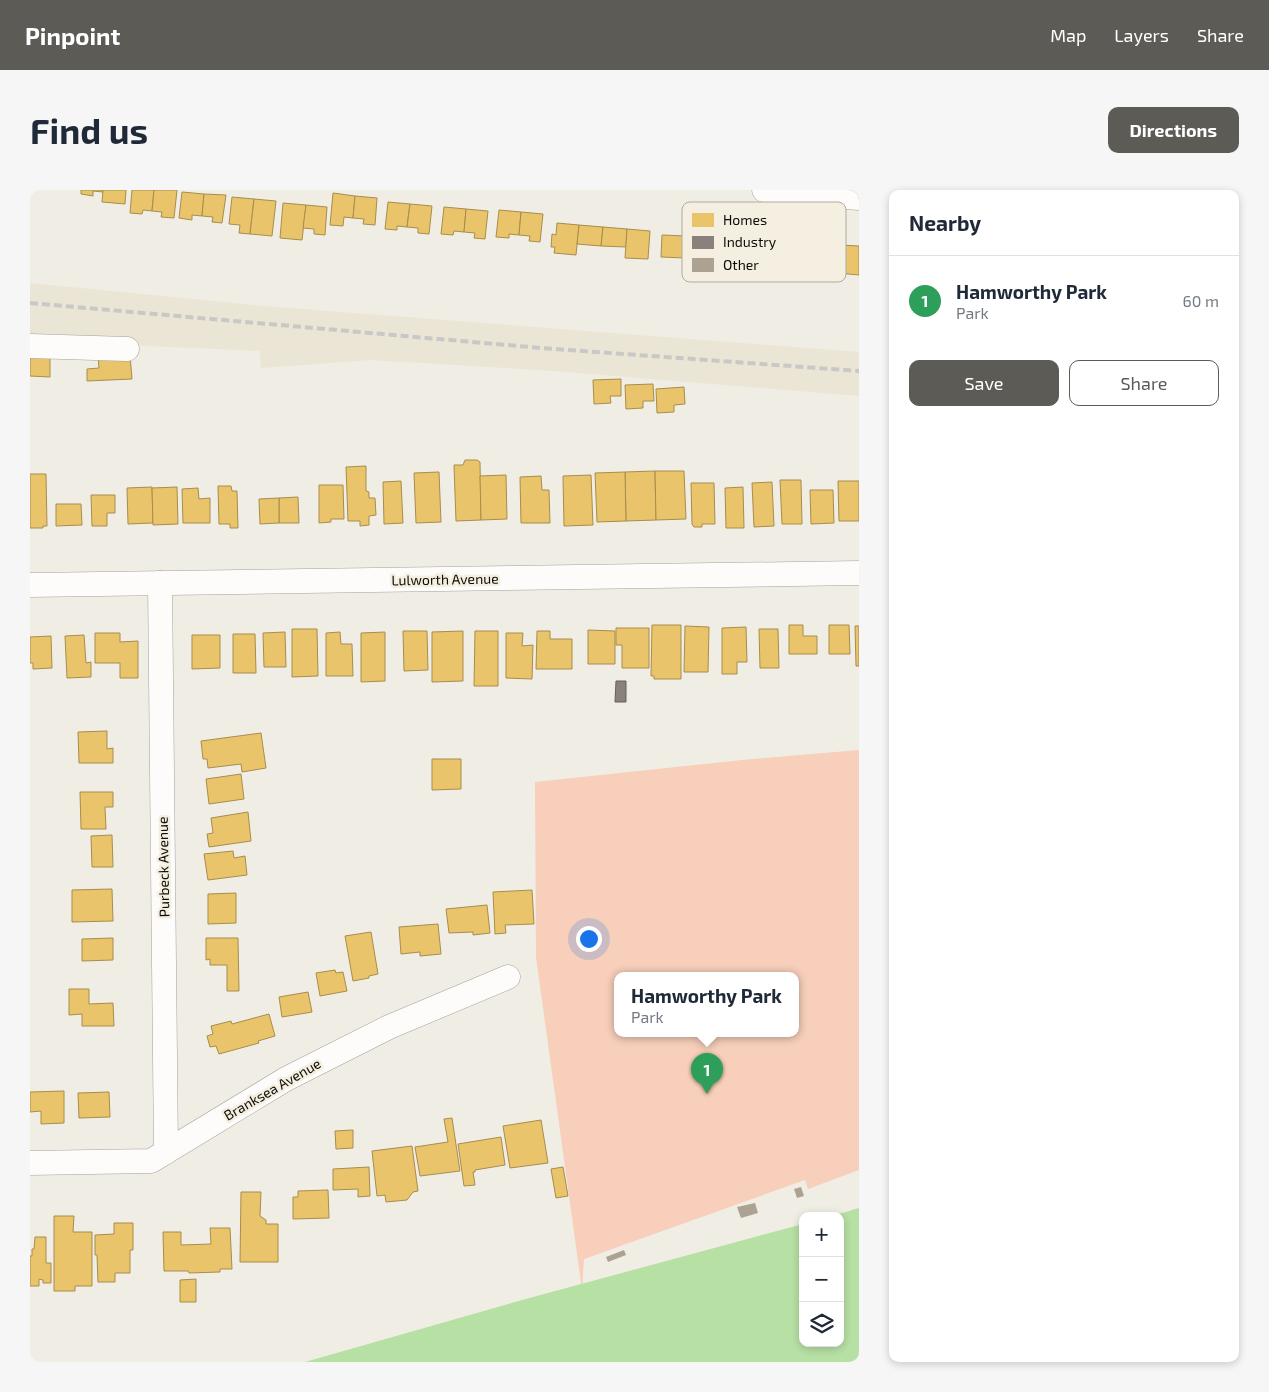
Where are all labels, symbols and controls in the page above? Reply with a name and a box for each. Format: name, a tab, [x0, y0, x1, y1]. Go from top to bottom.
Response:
text: Pinpoint	[25, 21, 120, 50]
text: Map	[1050, 24, 1086, 46]
text: Layers	[1114, 24, 1169, 46]
text: Share	[1197, 24, 1244, 46]
button: Directions	[1108, 107, 1239, 153]
text: Find us	[30, 109, 148, 151]
legend	[682, 202, 846, 282]
text: Nearby	[909, 210, 981, 235]
text: Homes	[723, 211, 767, 228]
text: Industry	[723, 233, 777, 250]
text: Other	[723, 256, 759, 273]
text: Hamworthy Park	[956, 280, 1107, 303]
text: 1	[922, 291, 928, 310]
text: 60 m	[1183, 291, 1219, 310]
text: Park	[956, 303, 989, 322]
button: Save	[909, 360, 1059, 406]
button: Share	[1069, 360, 1219, 406]
street label: Lulworth Avenue	[391, 570, 499, 588]
street label: Purbeck Avenue	[154, 816, 172, 918]
your location	[576, 926, 602, 952]
popup	[614, 972, 799, 1037]
text: Hamworthy Park	[631, 984, 782, 1007]
text: Park	[631, 1007, 664, 1026]
pin: 1	[691, 1053, 723, 1094]
street label: Branksea Avenue	[220, 1054, 324, 1124]
map controls	[799, 1212, 844, 1347]
button: +	[799, 1212, 844, 1257]
button: −	[799, 1257, 844, 1302]
button: layers	[799, 1302, 844, 1347]

